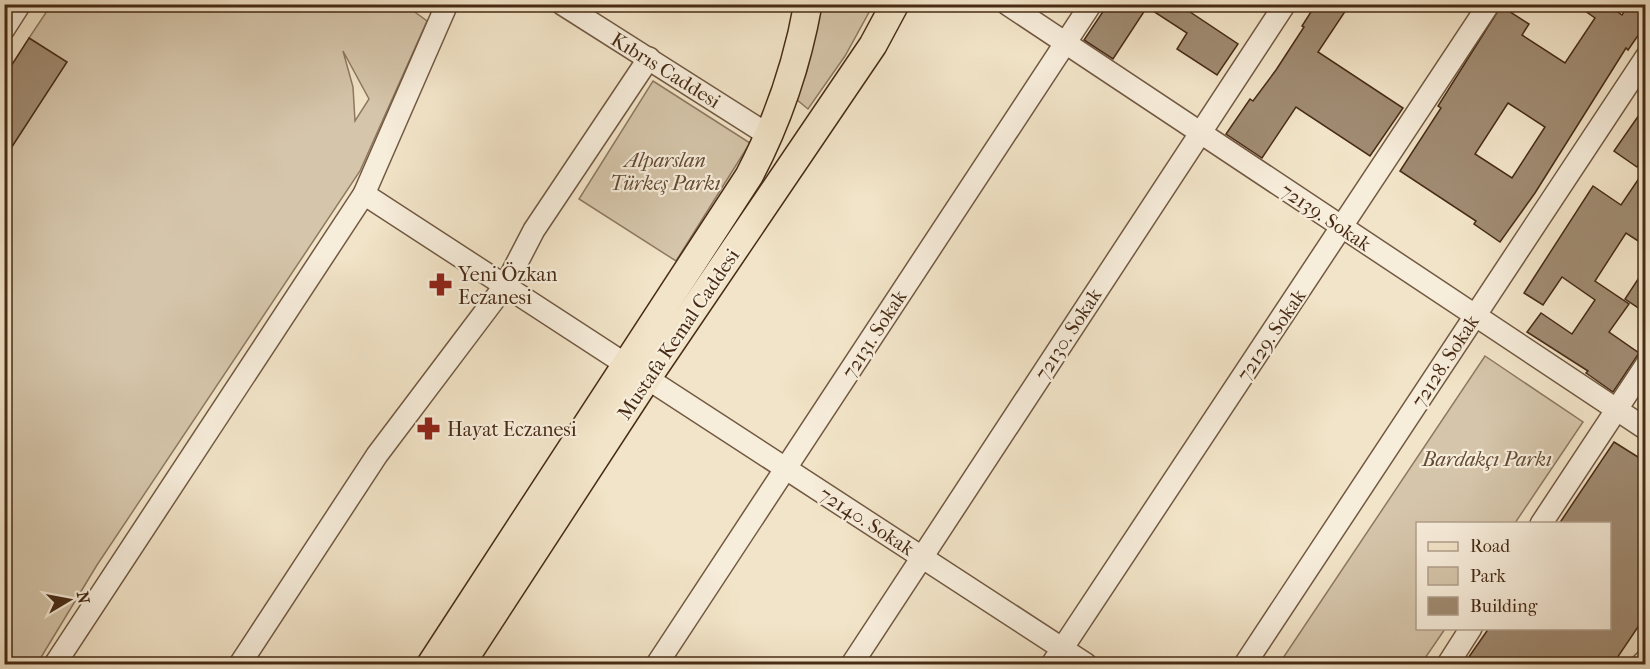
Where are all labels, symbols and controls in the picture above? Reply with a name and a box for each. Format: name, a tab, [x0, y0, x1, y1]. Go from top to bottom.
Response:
street label: Kıbrıs Caddesi	[607, 28, 725, 113]
park label: Alparslan Türkeş Parkı	[610, 149, 721, 195]
street label: 72139. Sokak	[1276, 179, 1376, 256]
street label: Mustafa Kemal Caddesi	[613, 245, 744, 424]
place label: Yeni Özkan Eczanesi	[457, 262, 558, 309]
pharmacy icon: Yeni Özkan Eczanesi	[427, 272, 453, 298]
street label: 72130. Sokak	[1030, 284, 1107, 384]
street label: 72129. Sokak	[1232, 284, 1311, 386]
street label: 72131. Sokak	[837, 285, 912, 383]
street label: 72128. Sokak	[1407, 310, 1484, 412]
pharmacy icon: Hayat Eczanesi	[416, 416, 442, 442]
place label: Hayat Eczanesi	[447, 418, 577, 441]
park label: Bardakçı Parkı	[1421, 448, 1552, 471]
street label: 72140. Sokak	[815, 482, 919, 561]
legend	[1416, 522, 1611, 630]
text: Road	[1470, 536, 1510, 557]
text: Park	[1470, 566, 1507, 587]
north arrow	[39, 570, 99, 630]
text: N	[73, 590, 94, 606]
text: Building	[1470, 596, 1538, 617]

